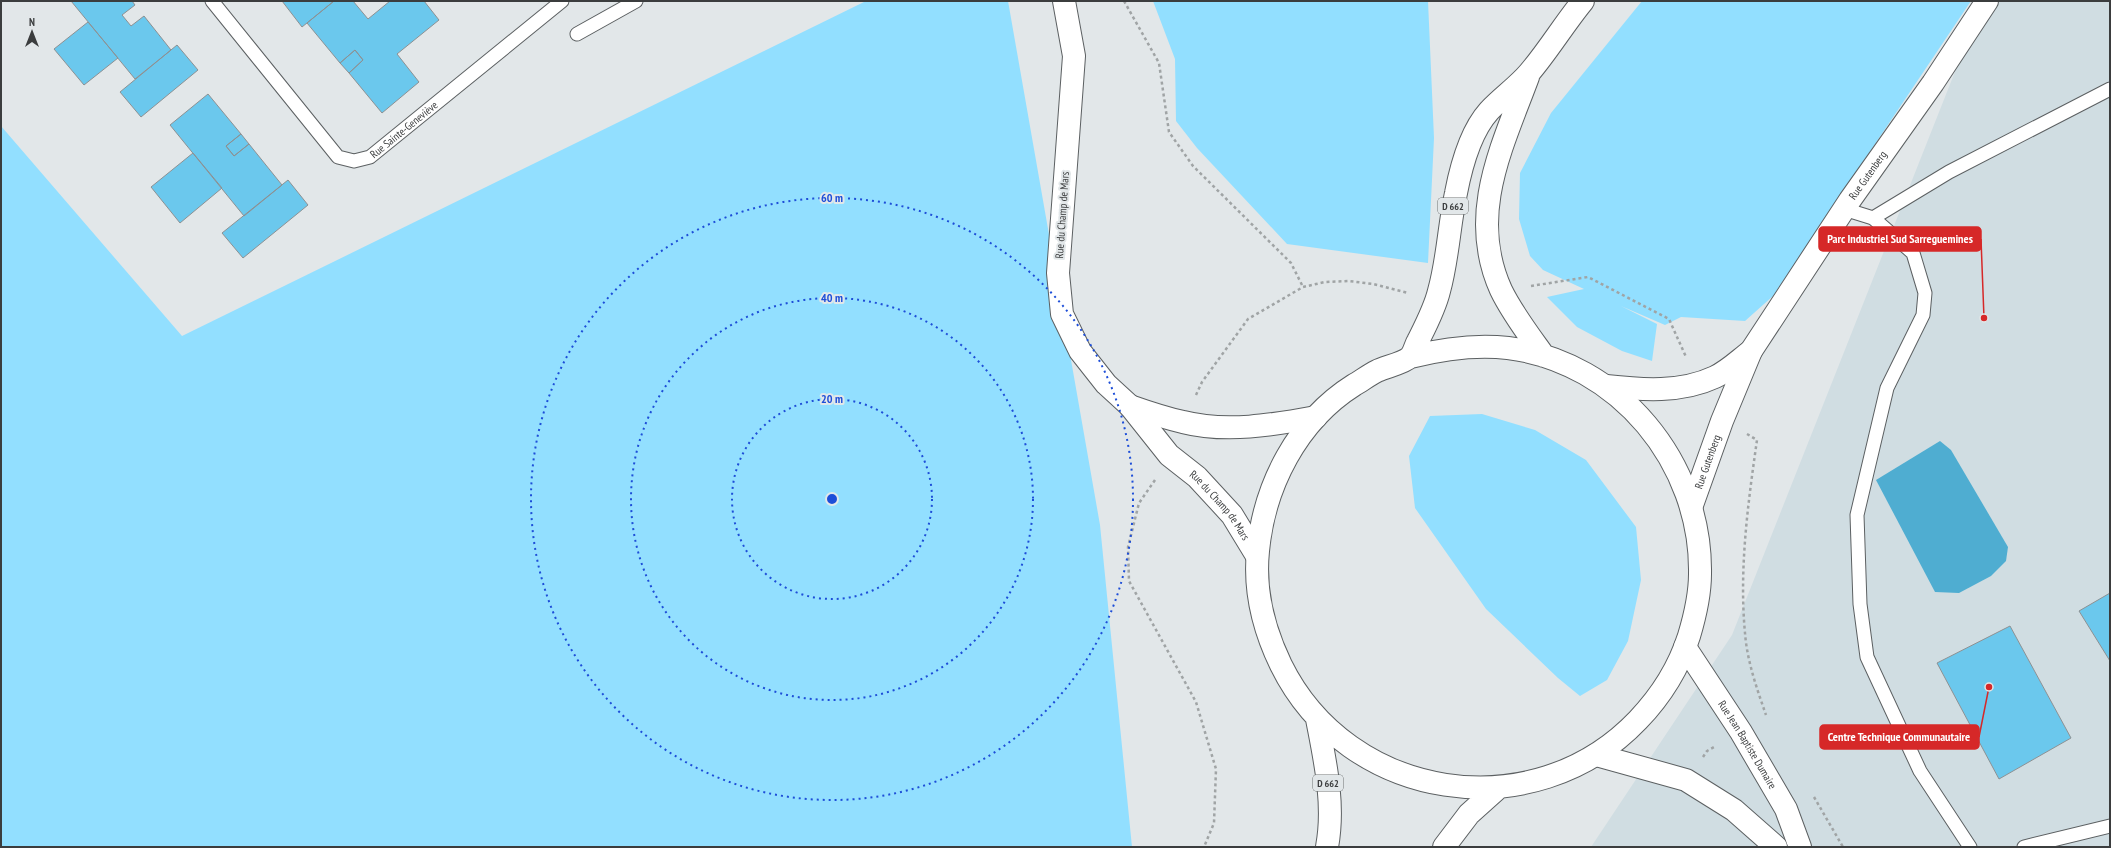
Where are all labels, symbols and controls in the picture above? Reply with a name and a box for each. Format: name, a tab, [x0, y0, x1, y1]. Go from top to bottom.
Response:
north arrow	[12, 12, 52, 52]
text: N	[29, 15, 35, 29]
street label: Rue Sainte-Geneviève	[367, 98, 441, 161]
street label: Rue Gutenberg	[1846, 148, 1890, 202]
street label: Rue du Champ de Mars	[1052, 171, 1072, 259]
text: 60 m	[821, 190, 843, 205]
road number: D 662	[1438, 198, 1468, 214]
callout: Parc Industriel Sud Sarreguemines	[1819, 227, 1981, 251]
text: Parc Industriel Sud Sarreguemines	[1827, 231, 1973, 246]
text: 40 m	[821, 290, 843, 305]
text: 20 m	[821, 391, 843, 406]
street label: Rue Gutenberg	[1691, 432, 1724, 491]
street label: Rue du Champ de Mars	[1187, 467, 1253, 543]
centre of rings	[825, 492, 839, 506]
street label: Rue Jean Baptiste Dumaire	[1715, 698, 1780, 792]
callout: Centre Technique Communautaire	[1820, 725, 1979, 749]
text: Centre Technique Communautaire	[1828, 729, 1970, 744]
road number: D 662	[1313, 775, 1343, 791]

